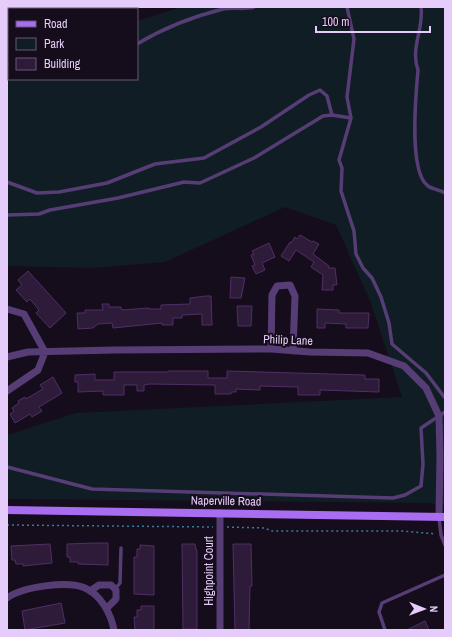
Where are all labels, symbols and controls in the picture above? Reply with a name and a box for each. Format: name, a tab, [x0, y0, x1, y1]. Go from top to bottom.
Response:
legend	[8, 8, 138, 80]
scale bar	[316, 8, 430, 34]
text: 100 m	[322, 14, 349, 30]
text: Road	[44, 16, 68, 32]
text: Park	[44, 36, 64, 52]
text: Building	[44, 56, 81, 72]
street label: Philip Lane	[263, 331, 313, 349]
street label: Naperville Road	[191, 492, 261, 510]
street label: Highpoint Court	[201, 536, 217, 606]
north arrow	[404, 589, 444, 629]
text: N	[427, 606, 441, 613]

